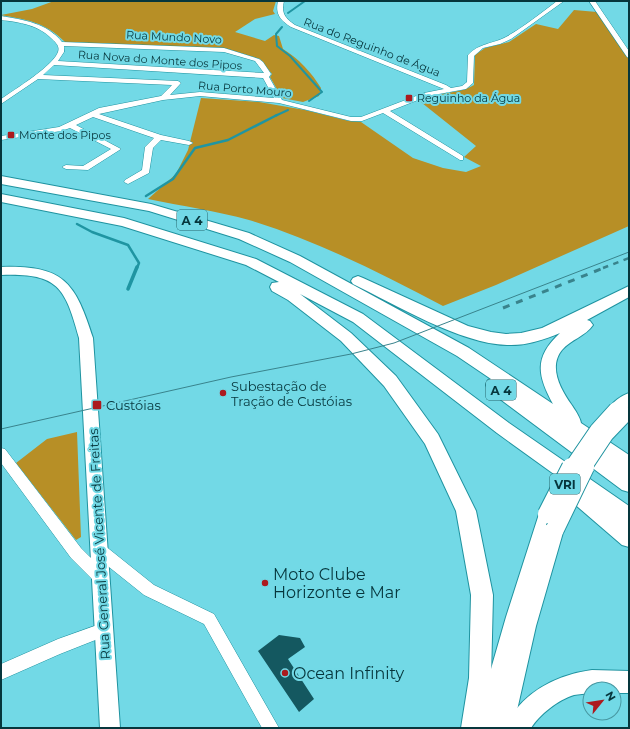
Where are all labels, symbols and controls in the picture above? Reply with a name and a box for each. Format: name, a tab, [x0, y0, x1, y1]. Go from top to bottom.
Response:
street label: Rua do Reguinho de Água	[302, 14, 442, 80]
street label: Rua Mundo Novo	[126, 28, 222, 46]
street label: Rua Nova do Monte dos Pipos	[77, 47, 243, 73]
street label: Rua Porto Mouro	[198, 78, 293, 100]
place label: Reguinho da Água	[417, 91, 520, 105]
marker: Reguinho da Água	[404, 93, 414, 103]
place label: Monte dos Pipos	[19, 128, 111, 142]
marker: Monte dos Pipos	[6, 130, 16, 140]
road number: A 4	[177, 210, 207, 230]
place label: Subestação de Tração de Custóias	[231, 378, 352, 409]
road number: A 4	[486, 380, 516, 400]
marker: Subestação de Tração de Custóias	[218, 388, 228, 398]
place label: Custóias	[106, 397, 161, 413]
marker: Custóias	[91, 399, 103, 411]
street label: Rua General José Vicente de Freitas	[85, 428, 113, 660]
road number: VRI	[550, 474, 580, 494]
place label: Moto Clube Horizonte e Mar	[273, 565, 401, 602]
marker: Moto Clube Horizonte e Mar	[260, 578, 270, 588]
place label: Ocean Infinity	[293, 664, 404, 683]
marker: Ocean Infinity	[280, 668, 290, 678]
north arrow	[582, 681, 622, 721]
text: N	[602, 689, 619, 703]

